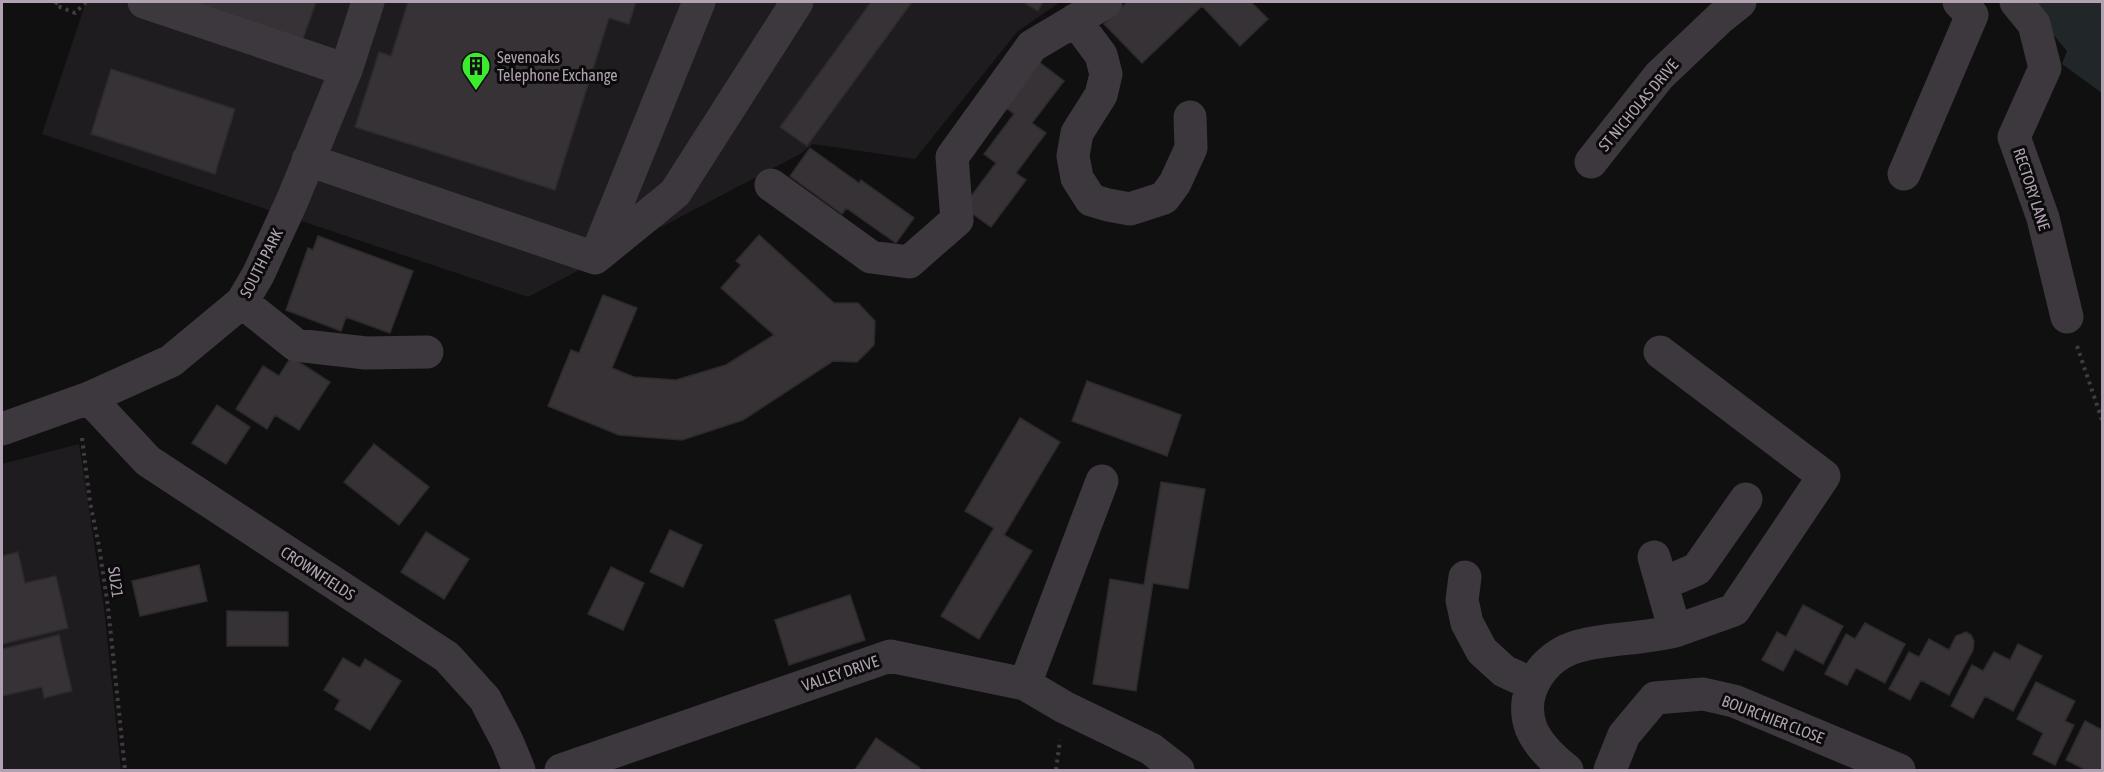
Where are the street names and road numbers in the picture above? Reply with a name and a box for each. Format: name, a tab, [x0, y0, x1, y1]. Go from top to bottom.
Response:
street label: ST NICHOLAS DRIVE	[1594, 55, 1682, 154]
street label: RECTORY LANE	[2010, 146, 2054, 233]
street label: SOUTH PARK	[236, 225, 286, 300]
street label: CROWNFIELDS	[278, 542, 359, 604]
street label: SU21	[105, 565, 127, 599]
street label: VALLEY DRIVE	[799, 651, 881, 694]
street label: BOURCHIER CLOSE	[1719, 691, 1827, 747]

